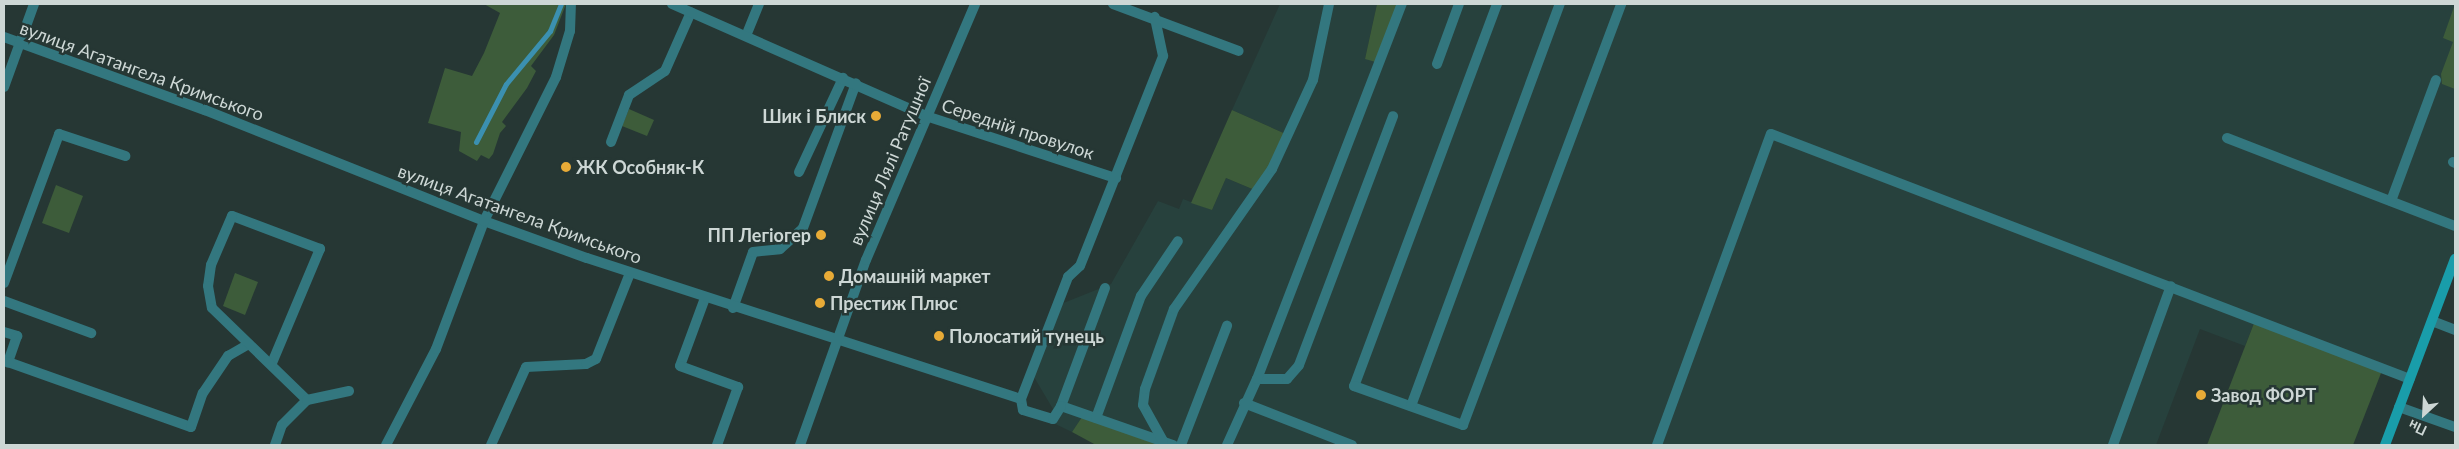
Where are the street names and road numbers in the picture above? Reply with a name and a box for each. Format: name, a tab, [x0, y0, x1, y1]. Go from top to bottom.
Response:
street label: вулиця Агатангела Кримського	[17, 17, 267, 125]
street label: вулиця Лялі Ратушної	[845, 74, 935, 248]
street label: Середній провулок	[939, 94, 1097, 164]
street label: вулиця Агатангела Кримського	[395, 160, 645, 268]

